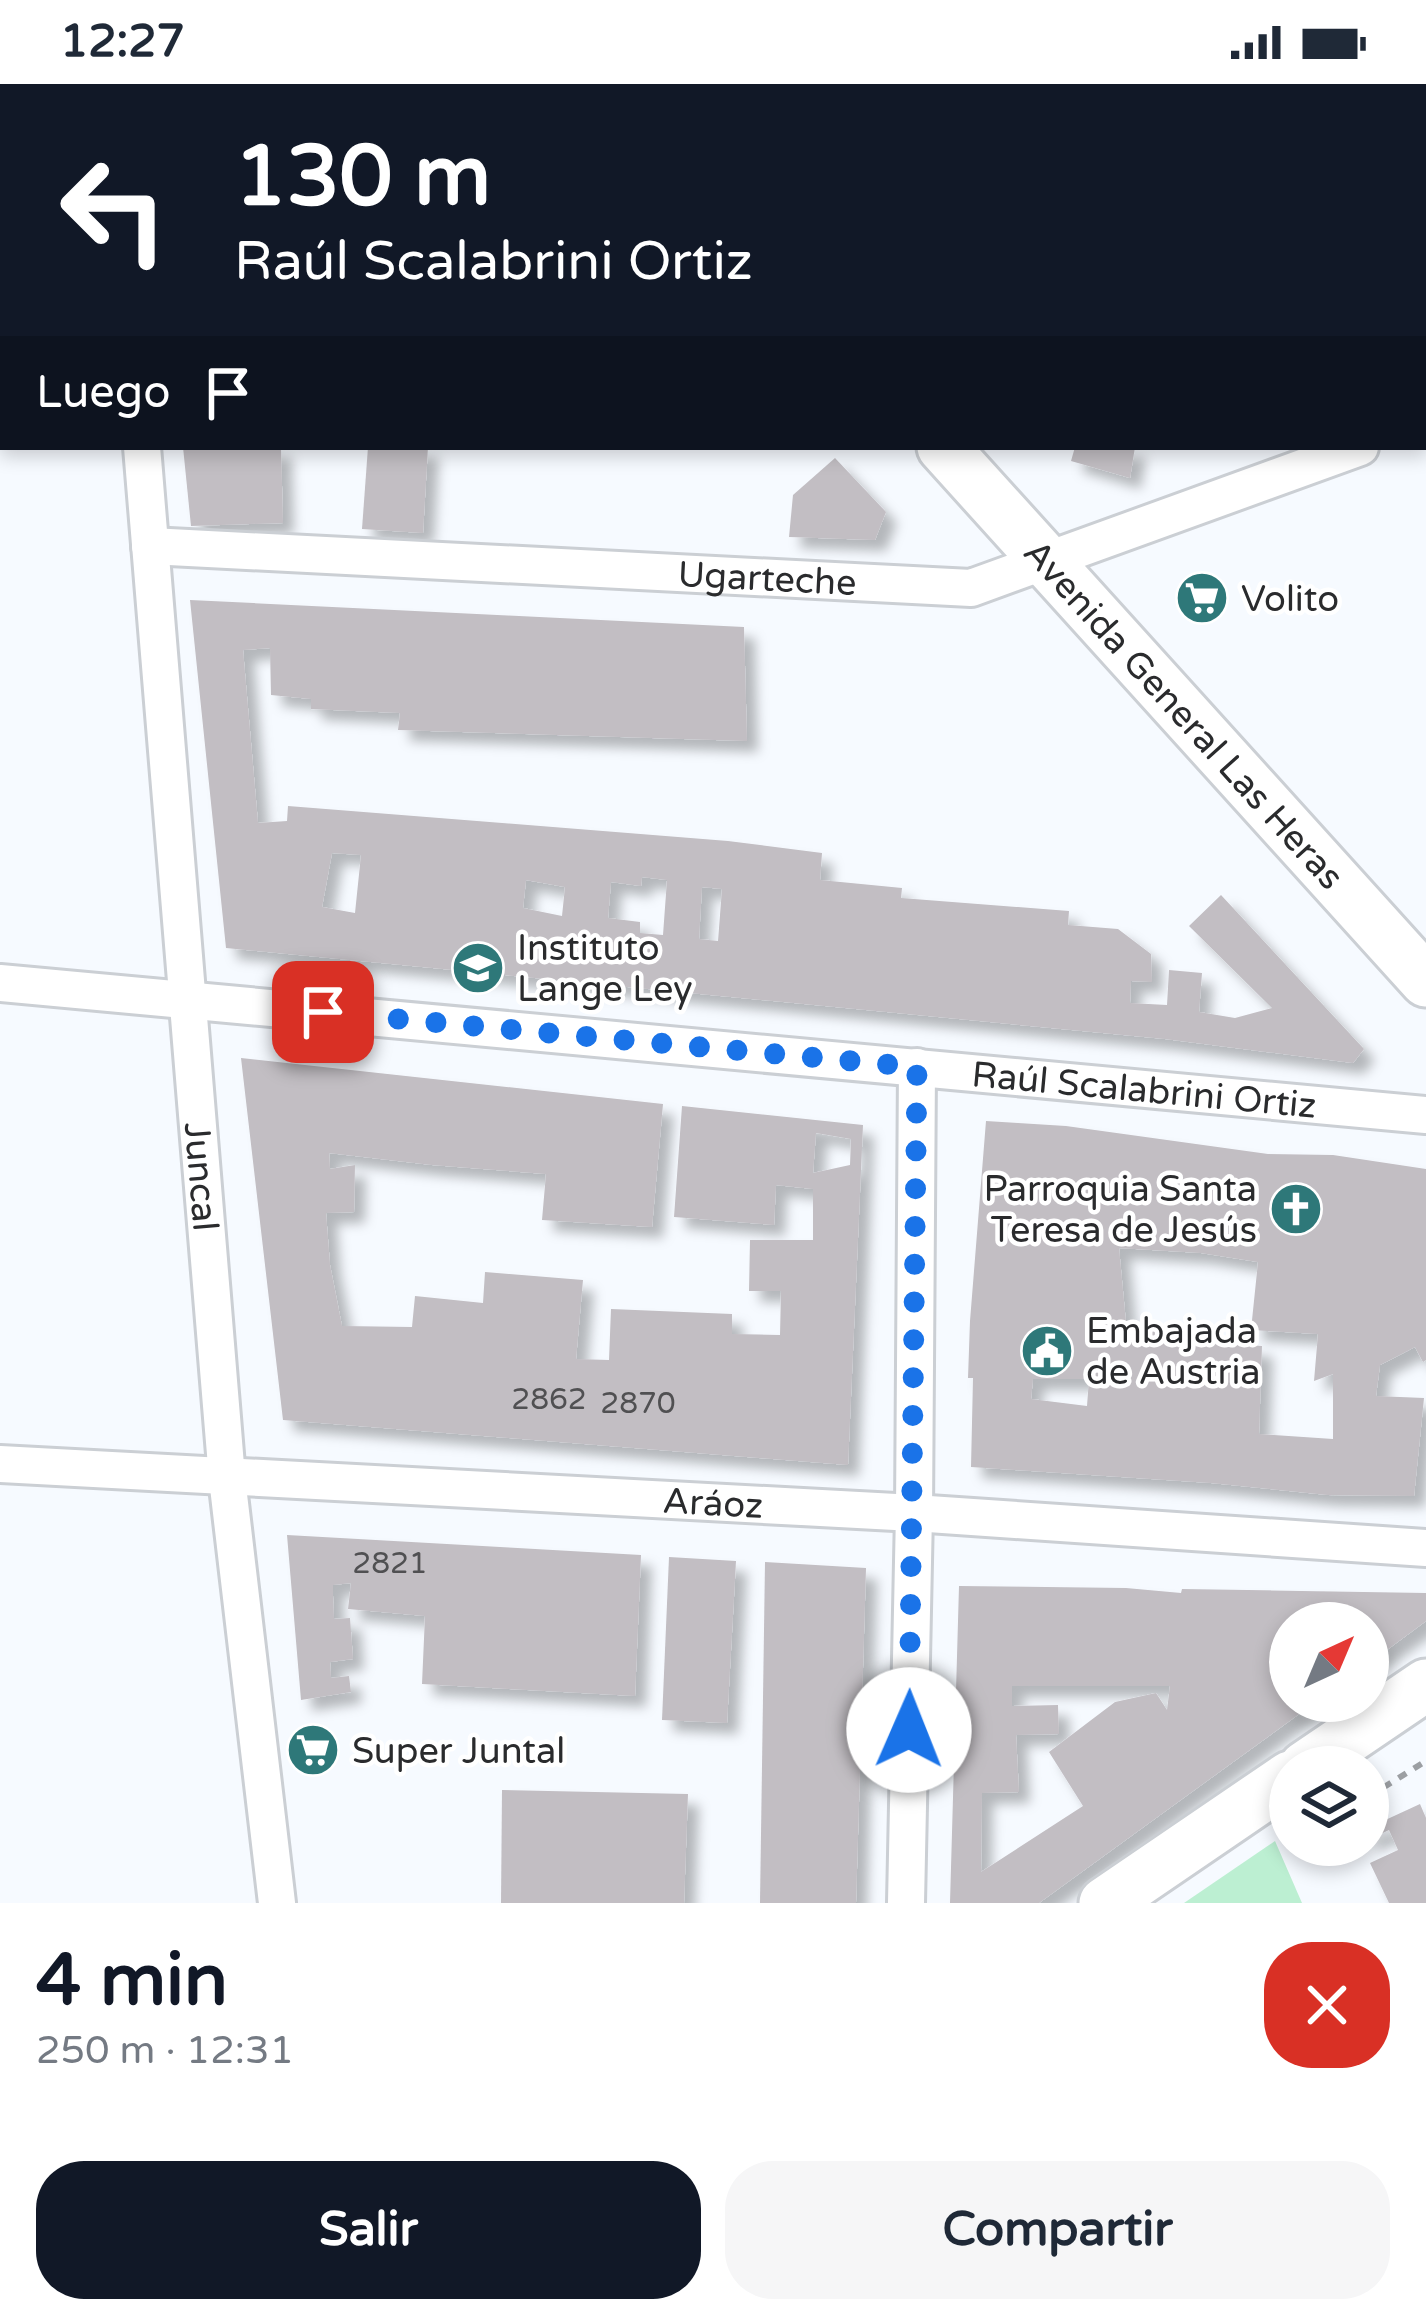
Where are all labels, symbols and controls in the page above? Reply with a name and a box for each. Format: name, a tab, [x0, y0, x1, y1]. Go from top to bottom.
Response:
text: 12:27	[60, 15, 185, 69]
text: 130 m	[234, 127, 491, 228]
icon: left	[36, 132, 192, 288]
text: Raúl Scalabrini Ortiz	[234, 229, 753, 294]
icon: arrive	[195, 360, 261, 426]
text: Luego	[36, 366, 171, 420]
street label: Avenida General Las Heras	[1014, 531, 1352, 899]
street label: Ugarteche	[677, 553, 858, 605]
supermarket icon: Volito	[1174, 570, 1230, 626]
place label: Volito	[1241, 578, 1339, 621]
place label: Instituto Lange Ley	[517, 927, 693, 1011]
school or university icon: Instituto Lange Ley	[450, 940, 506, 996]
pin	[272, 961, 374, 1063]
icon: arrive	[290, 979, 356, 1045]
street label: Raúl Scalabrini Ortiz	[970, 1053, 1318, 1128]
street label: Juncal	[175, 1121, 227, 1233]
place label: Parroquia Santa Teresa de Jesús	[984, 1168, 1257, 1252]
church icon: Parroquia Santa Teresa de Jesús	[1268, 1181, 1324, 1237]
place label: Embajada de Austria	[1086, 1310, 1261, 1394]
public building icon: Embajada de Austria	[1019, 1323, 1075, 1379]
house number: 2862	[511, 1381, 587, 1418]
house number: 2870	[600, 1385, 676, 1422]
street label: Aráoz	[662, 1480, 764, 1528]
house number: 2821	[352, 1545, 428, 1582]
north arrow	[1269, 1602, 1389, 1722]
map controls	[1269, 1602, 1389, 1866]
position arrow	[846, 1667, 972, 1793]
supermarket icon: Super Juntal	[285, 1722, 341, 1778]
place label: Super Juntal	[352, 1730, 565, 1773]
button: layers	[1269, 1746, 1389, 1866]
text: 4 min	[36, 1938, 228, 2025]
button: close	[1264, 1942, 1390, 2068]
text: 250 m · 12:31	[36, 2027, 294, 2074]
button: Salir	[36, 2161, 701, 2299]
button: Compartir	[725, 2161, 1390, 2299]

